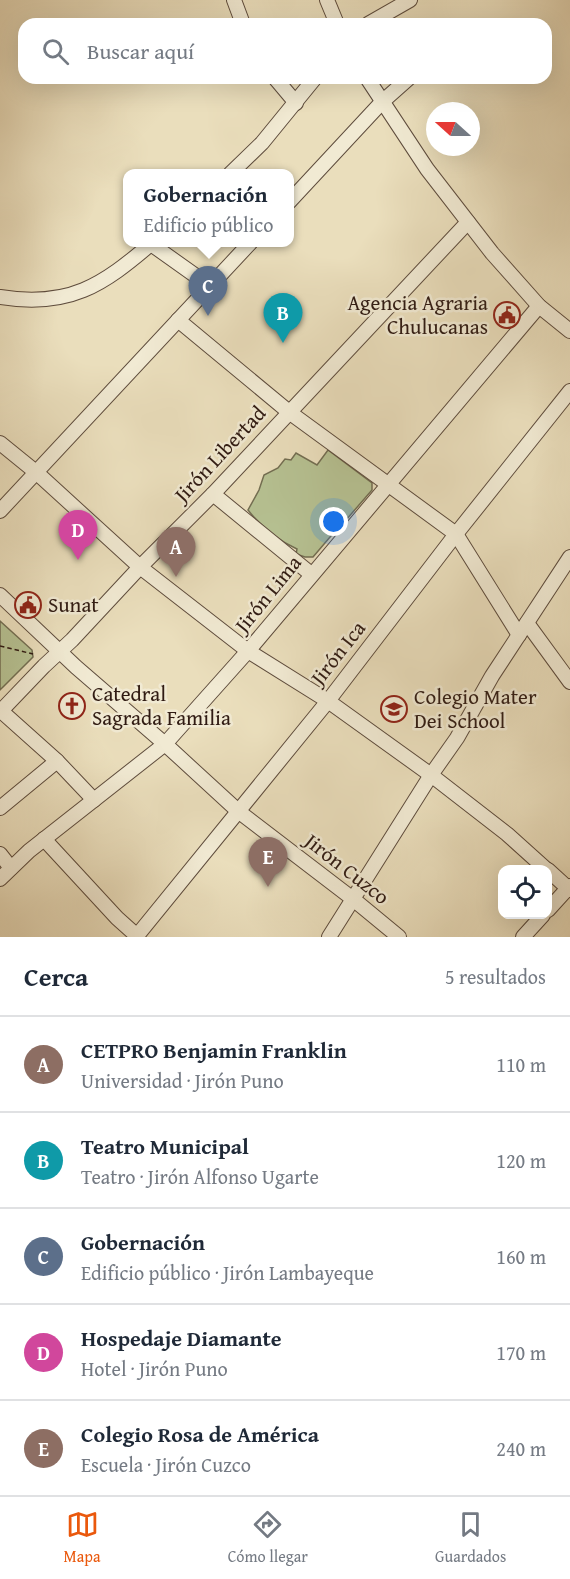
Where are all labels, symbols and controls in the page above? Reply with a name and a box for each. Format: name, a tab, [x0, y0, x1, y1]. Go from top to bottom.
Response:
search box	[18, 18, 552, 84]
icon: search	[39, 35, 72, 68]
text: Buscar aquí	[87, 35, 194, 67]
north arrow	[426, 102, 480, 156]
popup	[123, 169, 294, 247]
text: Gobernación	[144, 178, 268, 210]
text: Edificio público	[144, 210, 273, 239]
pin: C	[188, 266, 228, 316]
place label: Agencia Agraria Chulucanas	[347, 287, 488, 342]
pin: B	[264, 294, 302, 343]
public building icon: Agencia Agraria Chulucanas	[492, 300, 522, 330]
street label: Jirón Libertad	[165, 398, 273, 511]
your location	[319, 507, 348, 536]
pin: D	[58, 510, 98, 560]
pin: A	[156, 528, 195, 577]
street label: Jirón Lima	[225, 548, 308, 641]
place label: Sunat	[48, 589, 99, 620]
public building icon: Sunat	[13, 590, 43, 620]
street label: Jirón Ica	[301, 614, 373, 694]
place label: Catedral Sagrada Familia	[92, 678, 231, 733]
place label: Colegio Mater Dei School	[414, 681, 537, 736]
church icon: Catedral Sagrada Familia	[57, 691, 87, 721]
school or university icon: Colegio Mater Dei School	[379, 694, 409, 724]
street label: Jirón Cuzco	[296, 824, 396, 912]
pin: E	[248, 838, 288, 887]
map controls	[498, 865, 552, 919]
button: locate	[498, 865, 552, 919]
text: Cerca	[24, 957, 88, 996]
text: 5 resultados	[445, 962, 546, 991]
text: CETPRO Benjamin Franklin	[81, 1034, 347, 1066]
text: A	[37, 1050, 50, 1079]
text: 110 m	[496, 1050, 546, 1079]
text: Universidad · Jirón Puno	[81, 1066, 284, 1095]
text: Teatro Municipal	[81, 1130, 249, 1162]
text: B	[37, 1146, 50, 1175]
text: 120 m	[496, 1146, 546, 1175]
text: Teatro · Jirón Alfonso Ugarte	[81, 1162, 319, 1191]
text: Gobernación	[81, 1226, 205, 1258]
text: C	[38, 1242, 49, 1271]
text: 160 m	[496, 1242, 546, 1271]
text: Edificio público · Jirón Lambayeque	[81, 1258, 374, 1287]
text: Hospedaje Diamante	[81, 1322, 282, 1354]
text: D	[37, 1338, 50, 1367]
text: 170 m	[496, 1338, 546, 1367]
text: Hotel · Jirón Puno	[81, 1354, 228, 1383]
text: Colegio Rosa de América	[81, 1418, 319, 1450]
text: E	[38, 1434, 49, 1463]
text: 240 m	[496, 1434, 546, 1463]
text: Escuela · Jirón Cuzco	[81, 1450, 251, 1479]
tab: Mapa	[64, 1508, 100, 1568]
tab: Cómo llegar	[228, 1508, 308, 1568]
tab: Guardados	[435, 1508, 506, 1568]

